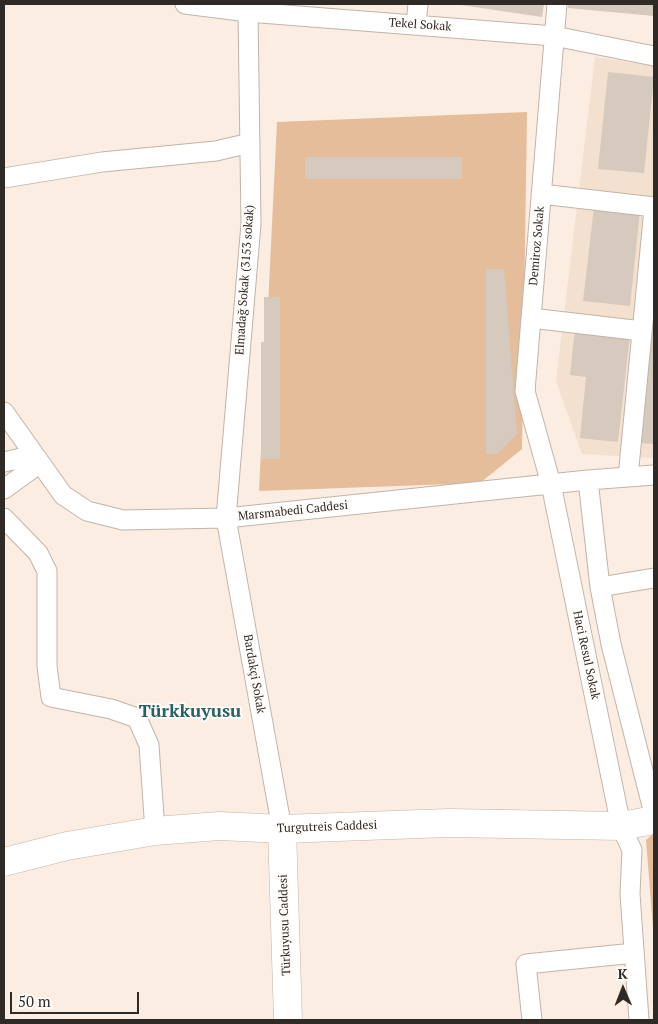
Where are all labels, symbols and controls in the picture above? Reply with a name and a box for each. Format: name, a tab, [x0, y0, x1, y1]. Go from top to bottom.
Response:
street label: Tekel Sokak	[388, 16, 452, 34]
street label: Elmadağ Sokak (3153 sokak)	[233, 204, 257, 356]
street label: Demiroz Sokak	[526, 206, 548, 286]
street label: Marsmabedi Caddesi	[237, 498, 349, 524]
street label: Haci Resul Sokak	[570, 609, 602, 701]
street label: Bardakçi Sokak	[240, 633, 268, 715]
district label: Türkkuyusu	[139, 701, 241, 723]
street label: Turgutreis Caddesi	[277, 818, 377, 836]
street label: Türkuyusu Caddesi	[276, 874, 294, 976]
north arrow	[598, 964, 648, 1014]
text: K	[618, 964, 628, 983]
scale bar	[12, 982, 141, 1014]
text: 50 m	[18, 991, 51, 1011]

